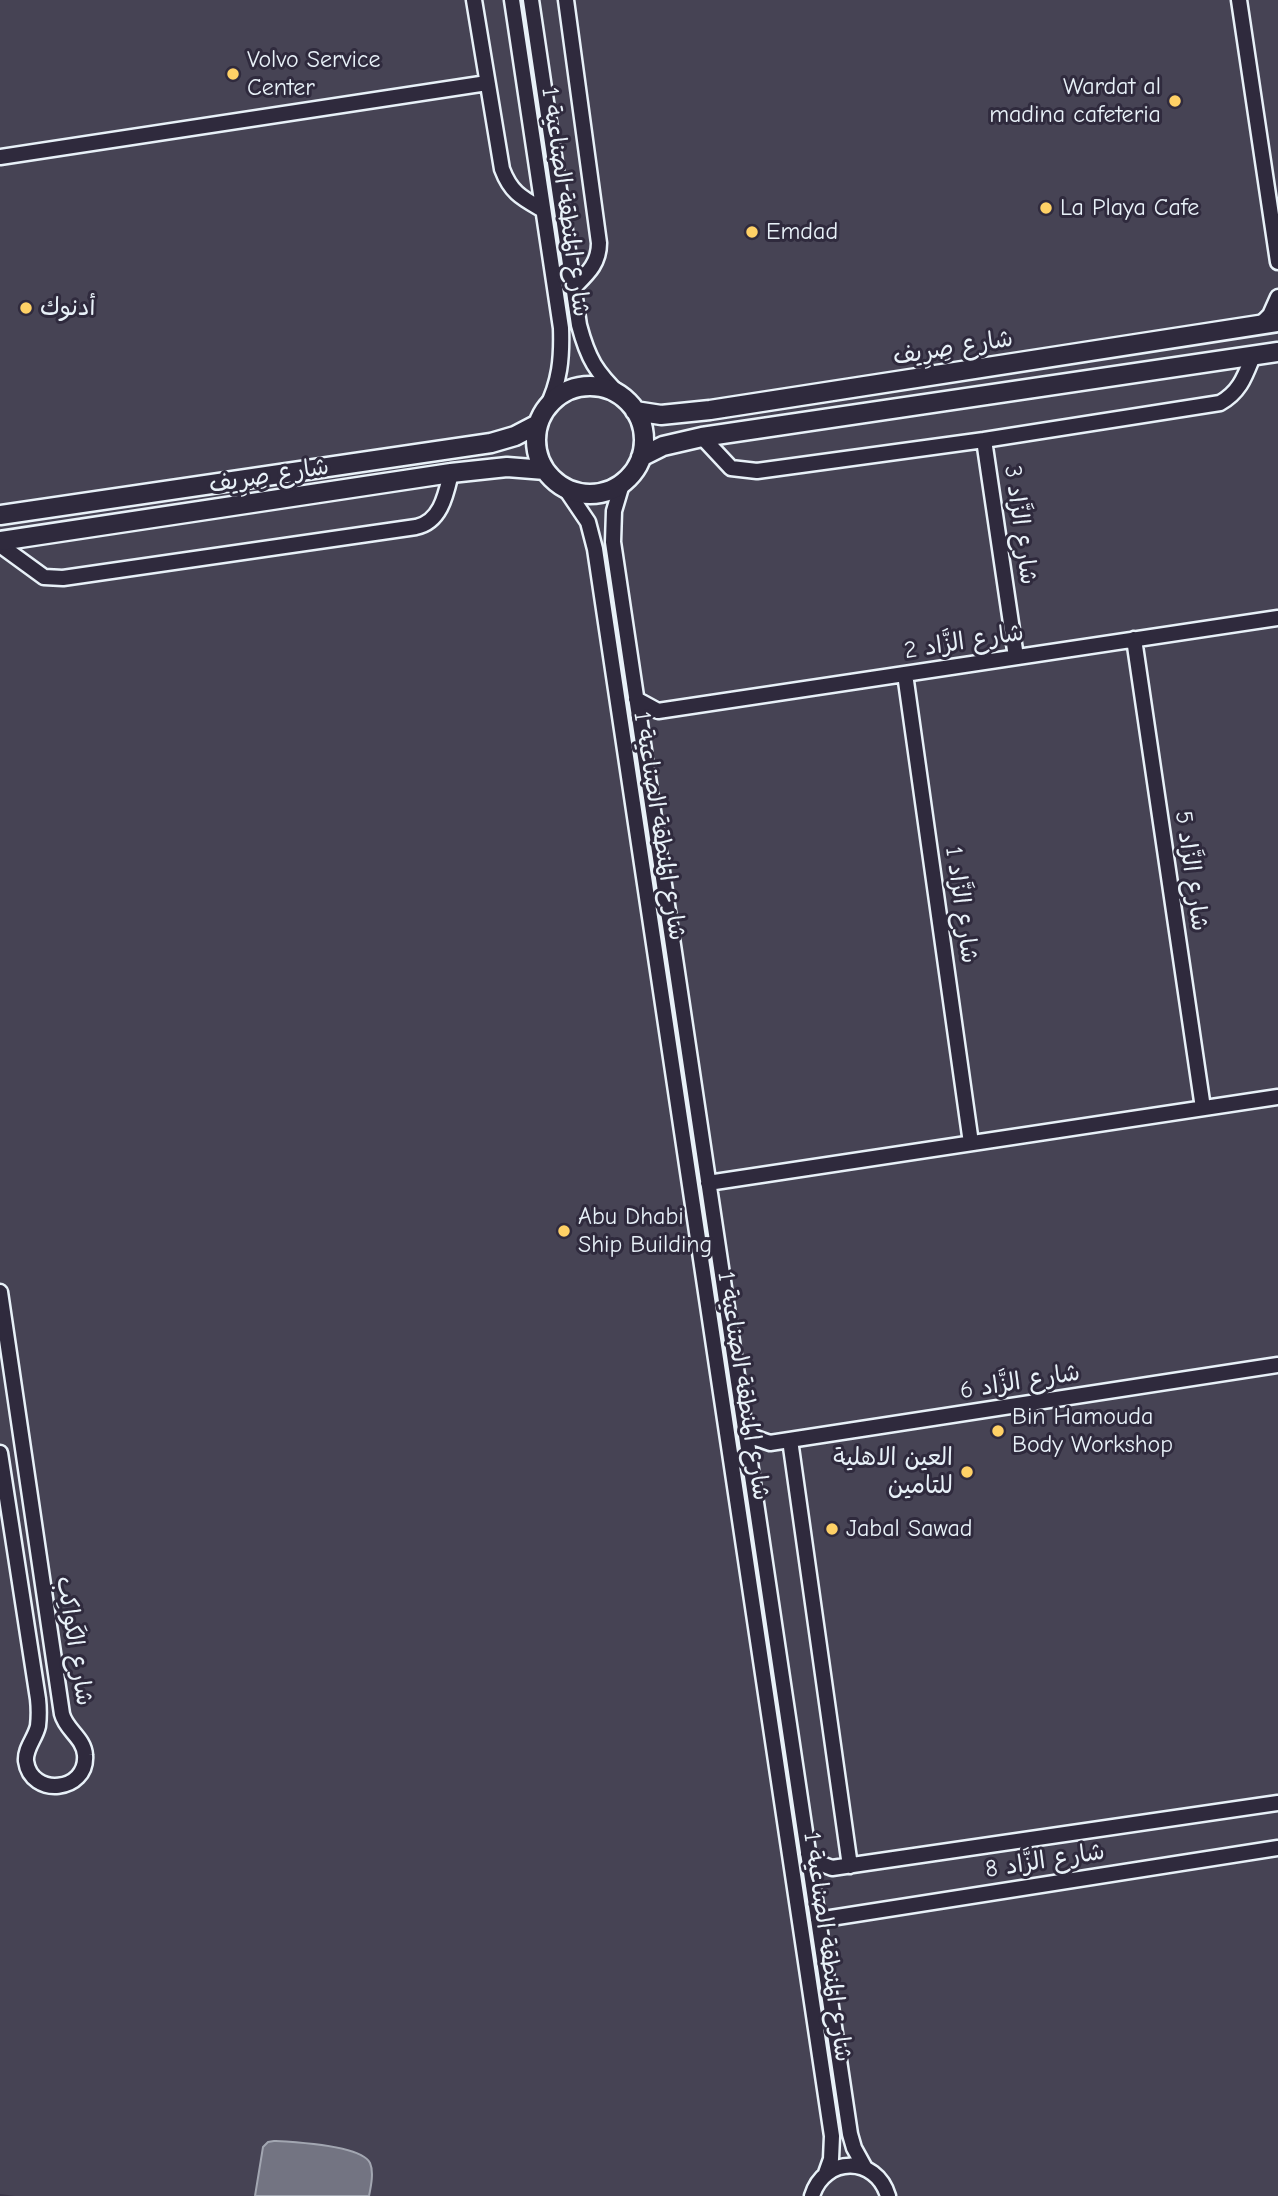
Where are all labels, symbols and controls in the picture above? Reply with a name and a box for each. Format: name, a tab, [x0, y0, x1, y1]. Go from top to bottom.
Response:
place label: Volvo Service Center	[247, 46, 381, 102]
marker: Volvo Service Center	[225, 66, 241, 82]
place label: Wardat al madina cafeteria	[989, 73, 1161, 129]
street label: شارع المنطقة الصناعية 1	[535, 85, 595, 319]
marker: Wardat al madina cafeteria	[1167, 93, 1183, 109]
place label: La Playa Cafe	[1060, 194, 1199, 222]
marker: La Playa Cafe	[1038, 200, 1054, 216]
place label: Emdad	[766, 218, 838, 246]
marker: Emdad	[744, 224, 760, 240]
place label: أدنوك	[40, 294, 95, 322]
marker: أدنوك	[18, 300, 34, 316]
street label: شارع صِرِيف	[891, 324, 1015, 372]
street label: شارع صِرِيف	[207, 452, 331, 500]
street label: شارع الزَّاد 3	[997, 463, 1043, 587]
street label: شارع الزَّاد 2	[902, 618, 1026, 666]
street label: شارع المنطقة الصناعية 1	[627, 709, 691, 943]
street label: شارع الزَّاد 5	[1168, 809, 1214, 933]
street label: شارع الزَّاد 1	[939, 845, 983, 965]
place label: Abu Dhabi Ship Building	[578, 1203, 712, 1259]
marker: Abu Dhabi Ship Building	[556, 1223, 572, 1239]
street label: شارع المنطقة الصناعية 1	[711, 1269, 775, 1503]
street label: شارع الزَّاد 6	[958, 1358, 1082, 1406]
place label: Bin Hamouda Body Workshop	[1012, 1403, 1173, 1459]
marker: Bin Hamouda Body Workshop	[990, 1423, 1006, 1439]
place label: العين الاهلية للتامين	[833, 1444, 953, 1500]
marker: العين الاهلية للتامين	[959, 1464, 975, 1480]
place label: Jabal Sawad	[846, 1515, 973, 1543]
marker: Jabal Sawad	[824, 1521, 840, 1537]
street label: شارع الكَواكِب	[50, 1574, 98, 1708]
street label: شارع المنطقة الصناعية 1	[797, 1830, 857, 2064]
street label: شارع الزَّاد 8	[983, 1837, 1107, 1885]

